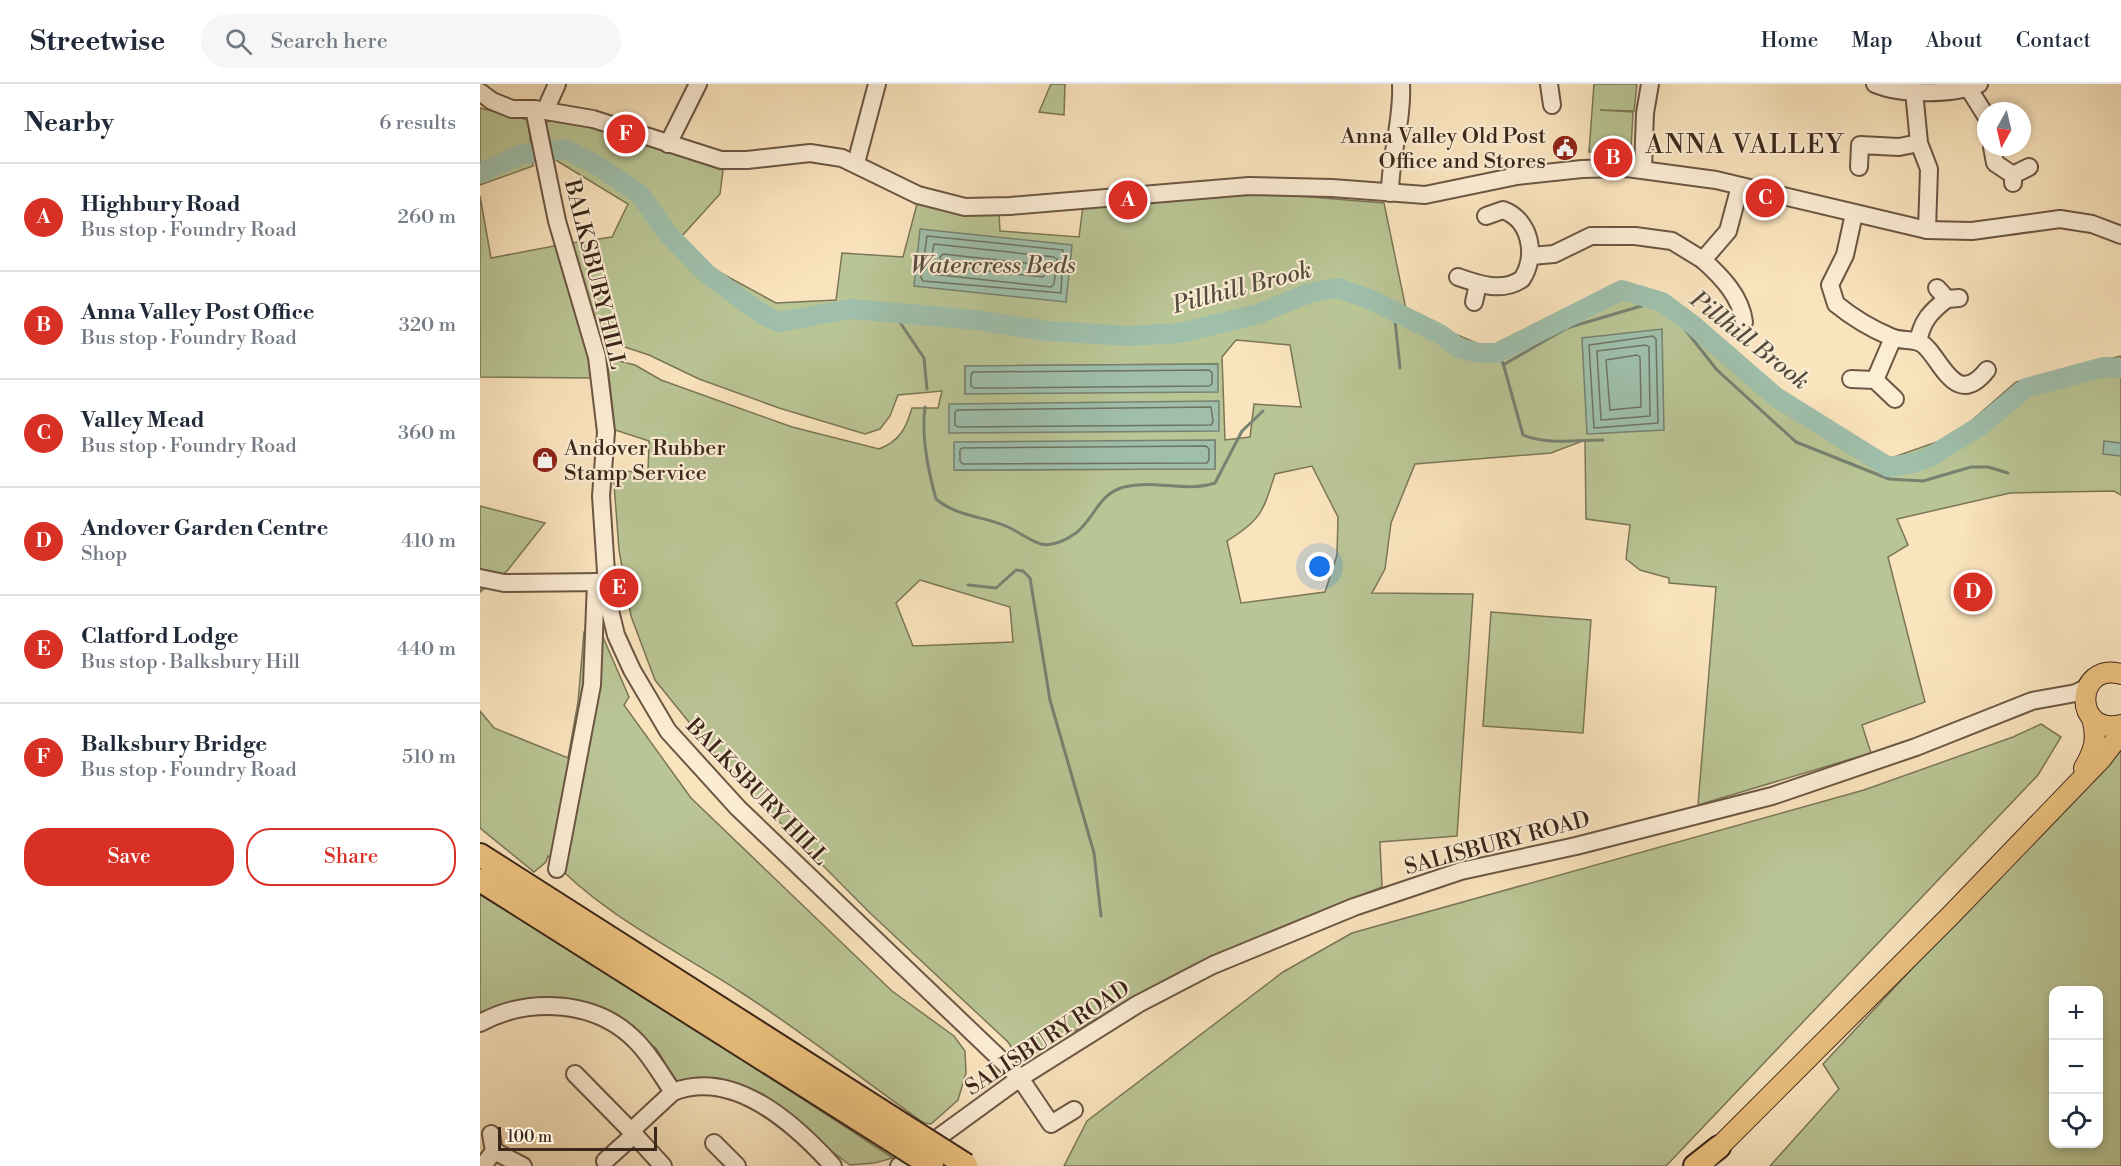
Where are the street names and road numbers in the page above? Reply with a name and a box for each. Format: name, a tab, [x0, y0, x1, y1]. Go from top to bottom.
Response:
street label: BALKSBURY HILL	[558, 176, 631, 372]
street label: BALKSBURY HILL	[679, 712, 834, 871]
street label: SALISBURY ROAD	[1402, 806, 1593, 881]
street label: SALISBURY ROAD	[960, 975, 1135, 1102]

